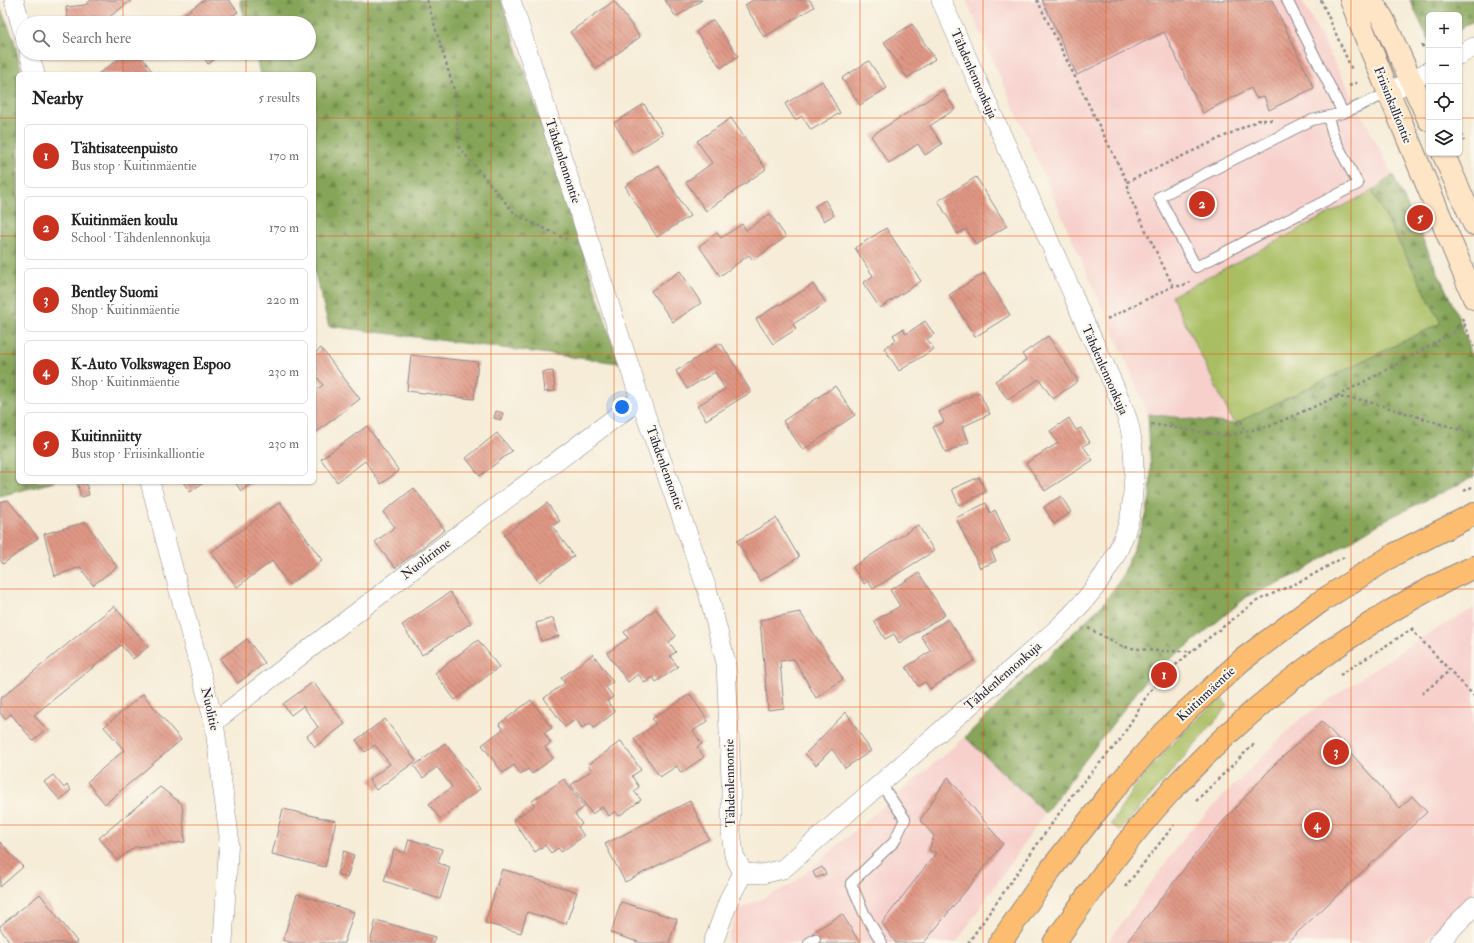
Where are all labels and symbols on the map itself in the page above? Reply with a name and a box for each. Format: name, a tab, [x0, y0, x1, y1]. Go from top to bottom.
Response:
street label: Tähdenlennonkuja	[947, 27, 1001, 122]
street label: Friisinkalliontie	[1370, 64, 1416, 146]
street label: Tähdenlennontie	[542, 117, 584, 206]
pin: 2	[1189, 189, 1215, 219]
pin: 5	[1407, 203, 1433, 233]
street label: Tähdenlennonkuja	[1078, 323, 1132, 418]
your location	[612, 397, 632, 417]
street label: Tähdenlennontie	[642, 424, 688, 513]
street label: Nuolirinne	[398, 535, 454, 583]
street label: Tähdenlennonkuja	[961, 638, 1045, 714]
pin: 1	[1151, 660, 1177, 690]
street label: Kuitinmäentie	[1174, 663, 1239, 725]
street label: Nuolitie	[197, 686, 223, 733]
pin: 3	[1323, 737, 1349, 767]
street label: Tähdenlennontie	[721, 738, 739, 827]
pin: 4	[1304, 810, 1330, 840]

